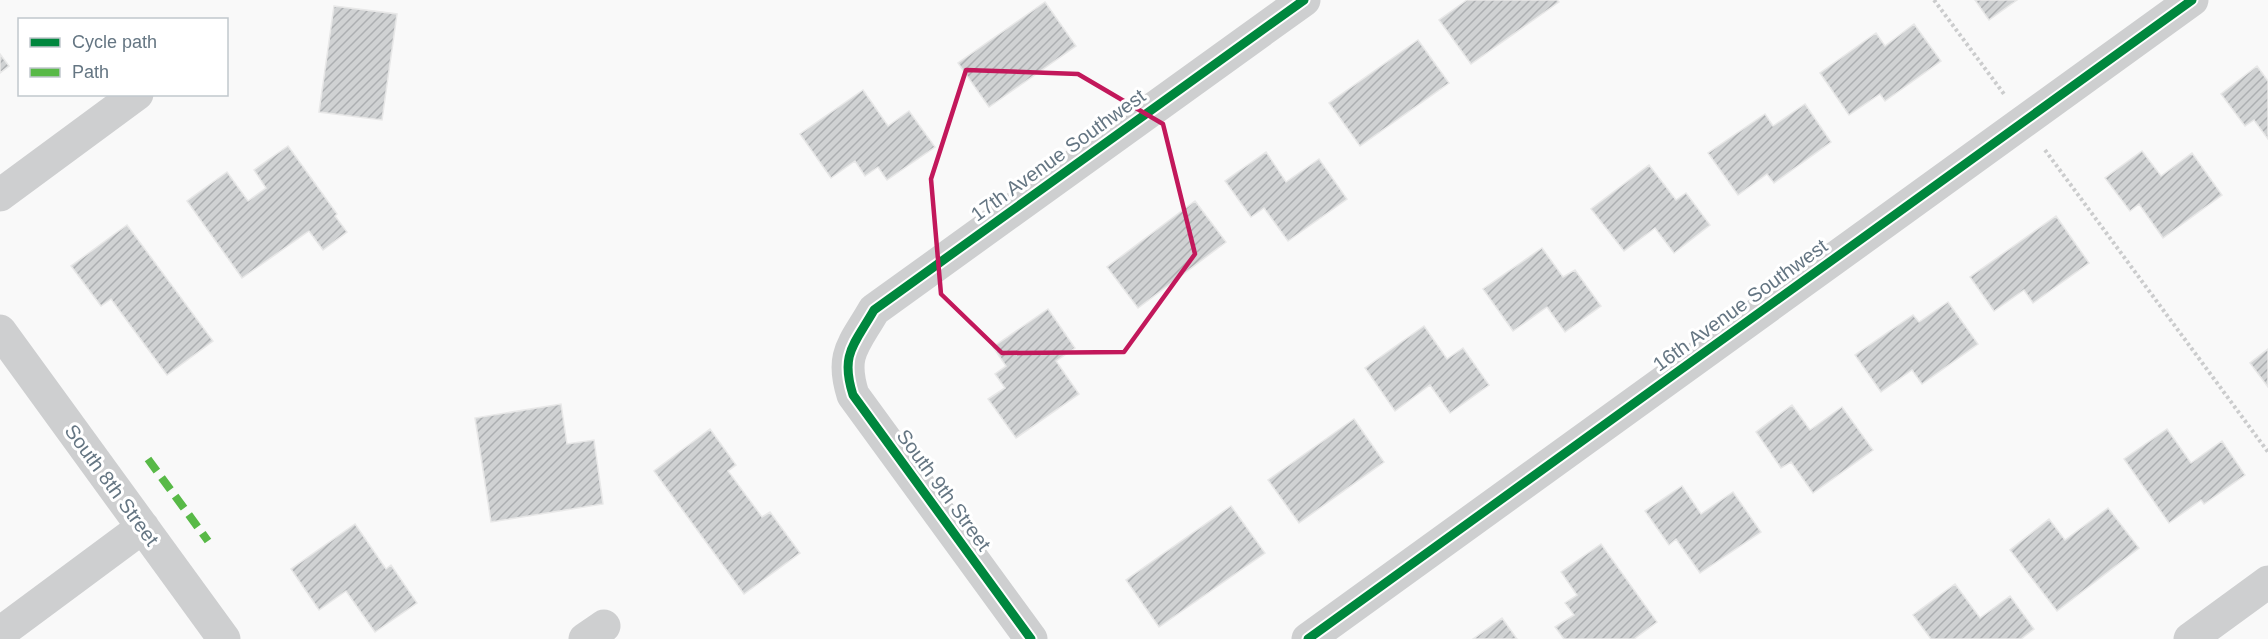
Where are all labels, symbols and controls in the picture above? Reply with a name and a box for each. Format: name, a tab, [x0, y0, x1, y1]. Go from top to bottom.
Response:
legend	[18, 18, 228, 96]
text: Cycle path	[72, 32, 157, 52]
text: Path	[72, 62, 109, 82]
street label: 17th Avenue Southwest	[967, 84, 1150, 226]
street label: 16th Avenue Southwest	[1649, 234, 1832, 376]
street label: South 8th Street	[61, 420, 164, 550]
street label: South 9th Street	[893, 425, 996, 555]

